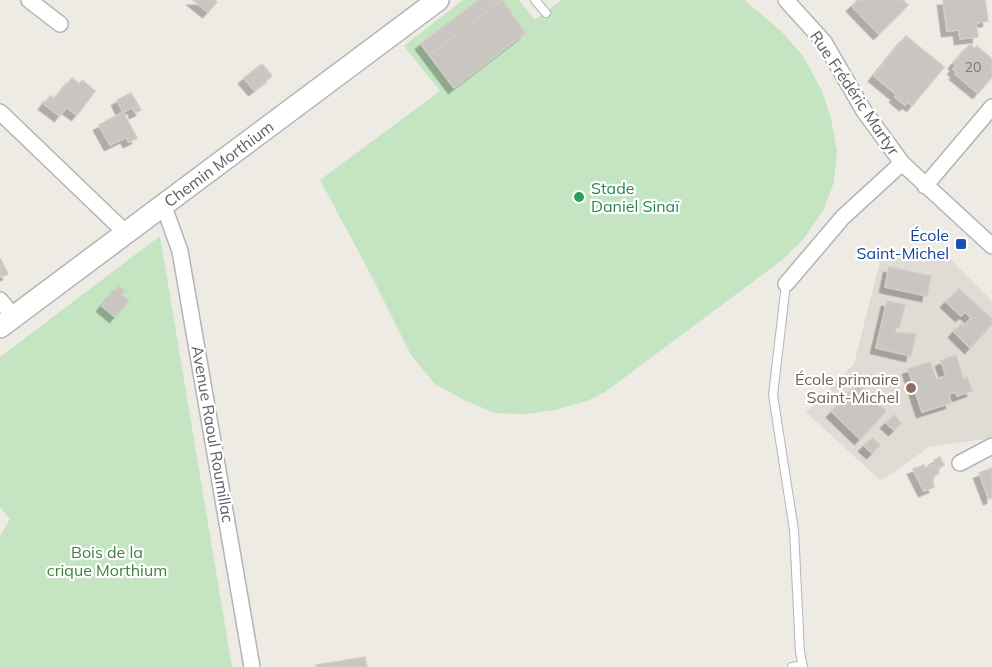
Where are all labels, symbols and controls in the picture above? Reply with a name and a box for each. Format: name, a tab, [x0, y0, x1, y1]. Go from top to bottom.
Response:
street label: Rue Frédéric Martyr	[806, 27, 904, 159]
house number: 20	[965, 58, 981, 76]
street label: Chemin Morthium	[160, 116, 278, 211]
place label: Stade Daniel Sinaï	[591, 178, 679, 216]
marker: Stade Daniel Sinaï	[572, 190, 586, 204]
place label: École Saint-Michel	[857, 225, 949, 263]
marker: École Saint-Michel	[954, 237, 968, 251]
street label: Avenue Raoul Roumillac	[188, 344, 238, 524]
place label: École primaire Saint-Michel	[795, 369, 899, 407]
marker: École primaire Saint-Michel	[904, 381, 918, 395]
park label: Bois de la crique Morthium	[47, 542, 167, 580]

